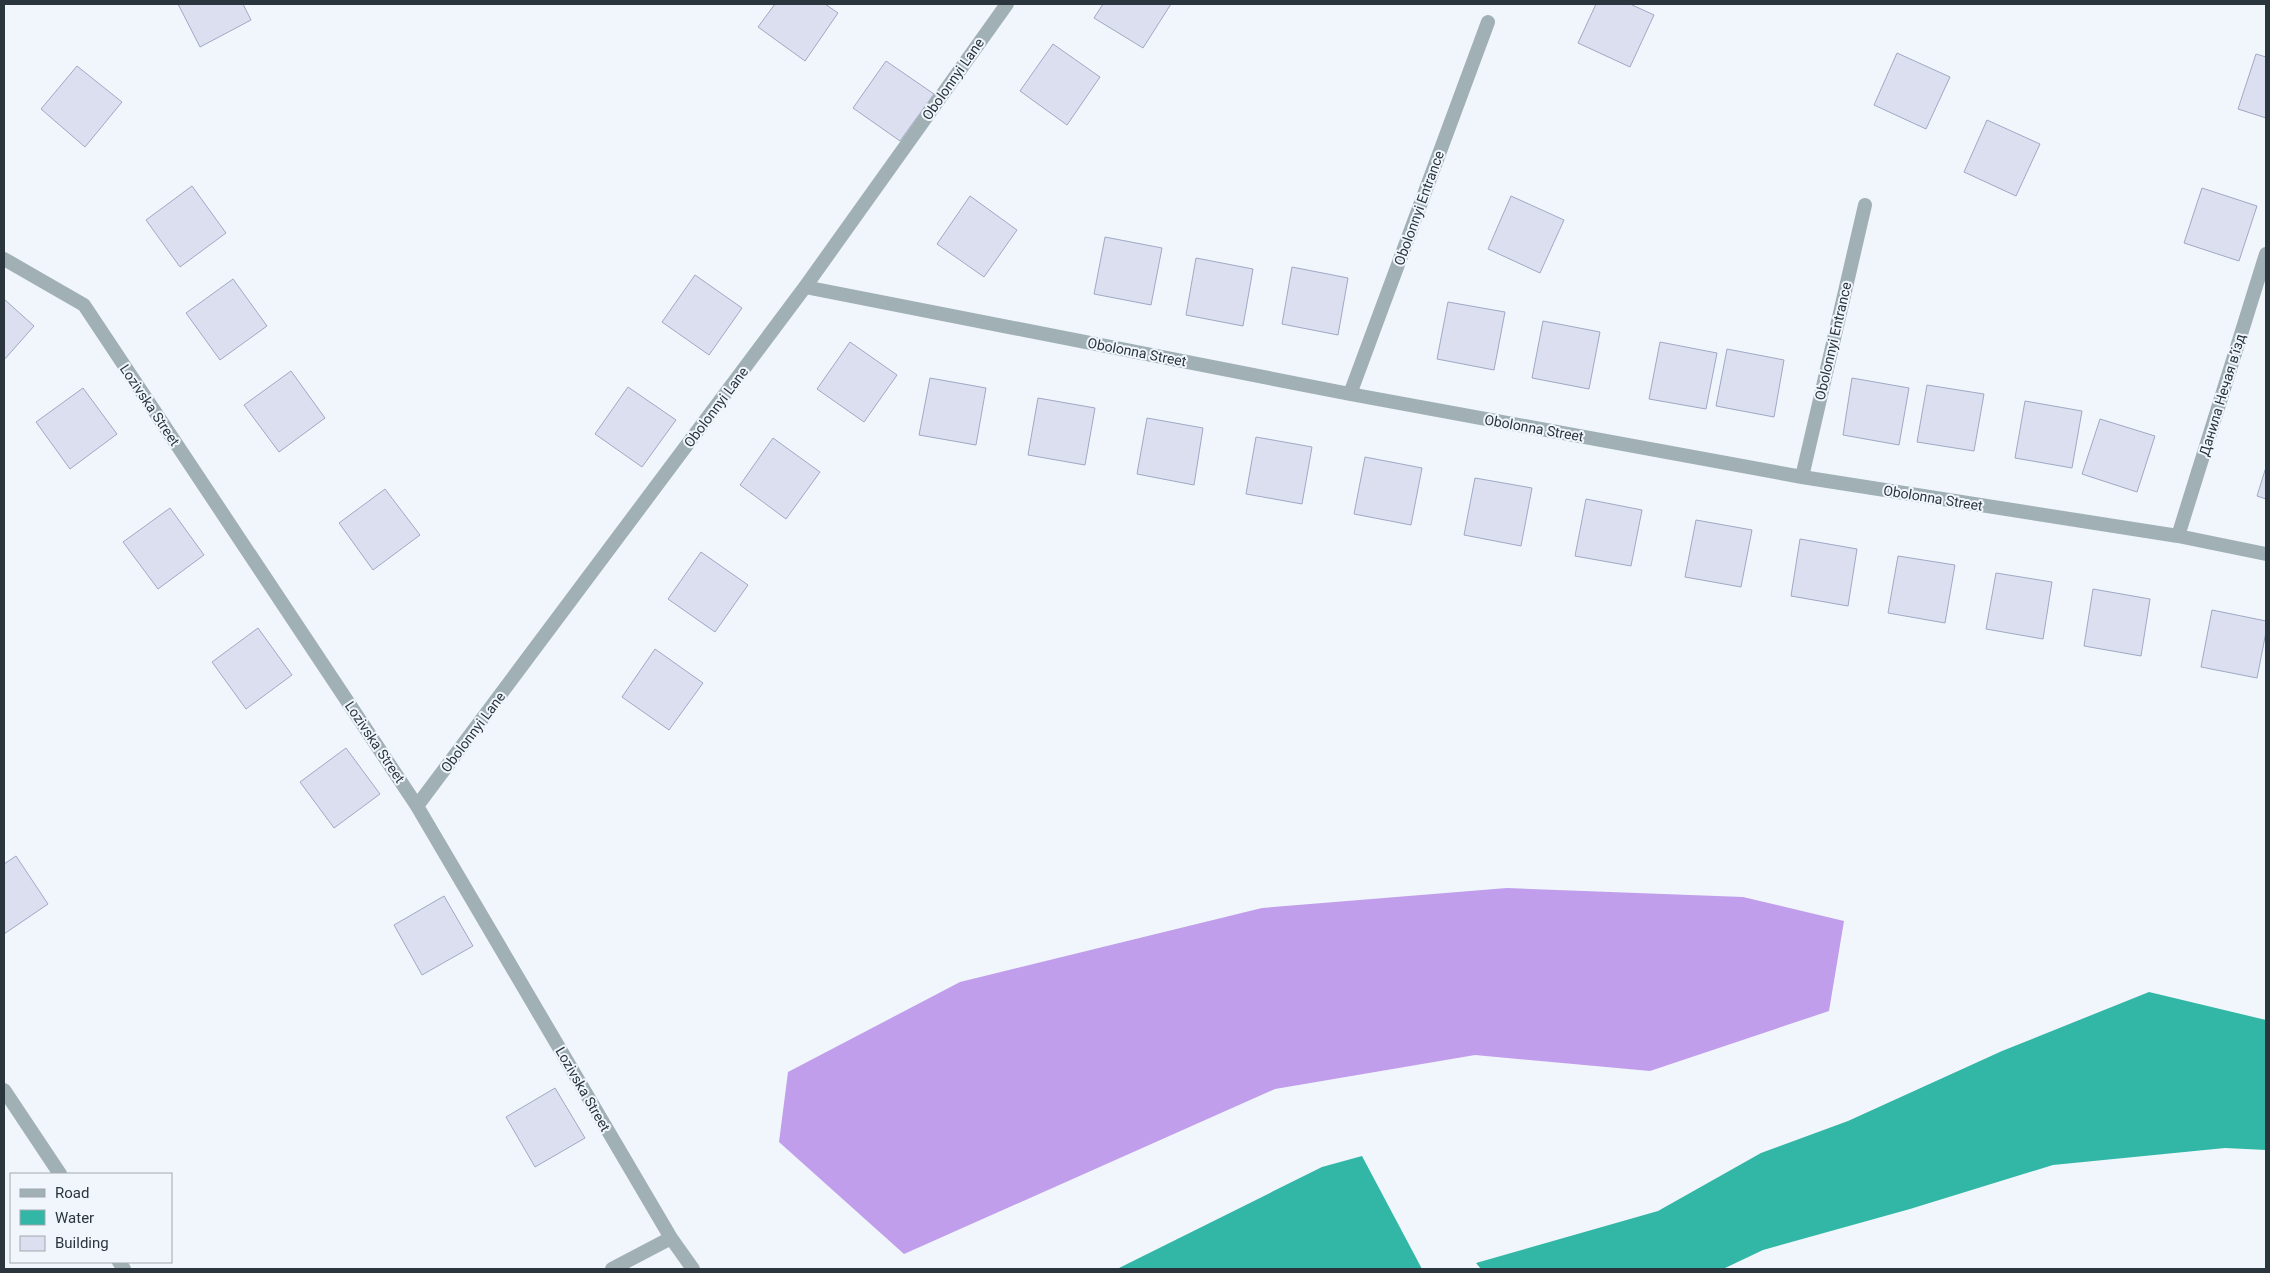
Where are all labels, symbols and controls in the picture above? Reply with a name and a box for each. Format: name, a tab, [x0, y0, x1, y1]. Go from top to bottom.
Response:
street label: Obolonnyi Lane	[919, 35, 987, 123]
street label: Obolonnyi Entrance	[1391, 149, 1447, 267]
street label: Obolonnyi Entrance	[1812, 280, 1854, 402]
street label: Данила Нечая в’їзд	[2196, 331, 2248, 458]
street label: Obolonna Street	[1086, 335, 1188, 370]
street label: Lozivska Street	[117, 361, 183, 449]
street label: Obolonnyi Lane	[681, 364, 751, 450]
street label: Obolonna Street	[1483, 411, 1585, 445]
street label: Obolonna Street	[1882, 482, 1984, 514]
street label: Obolonnyi Lane	[438, 689, 508, 775]
street label: Lozivska Street	[342, 698, 408, 786]
street label: Lozivska Street	[552, 1044, 614, 1134]
legend	[10, 1173, 172, 1263]
text: Road	[55, 1184, 89, 1202]
text: Water	[55, 1209, 94, 1227]
text: Building	[55, 1234, 109, 1252]

